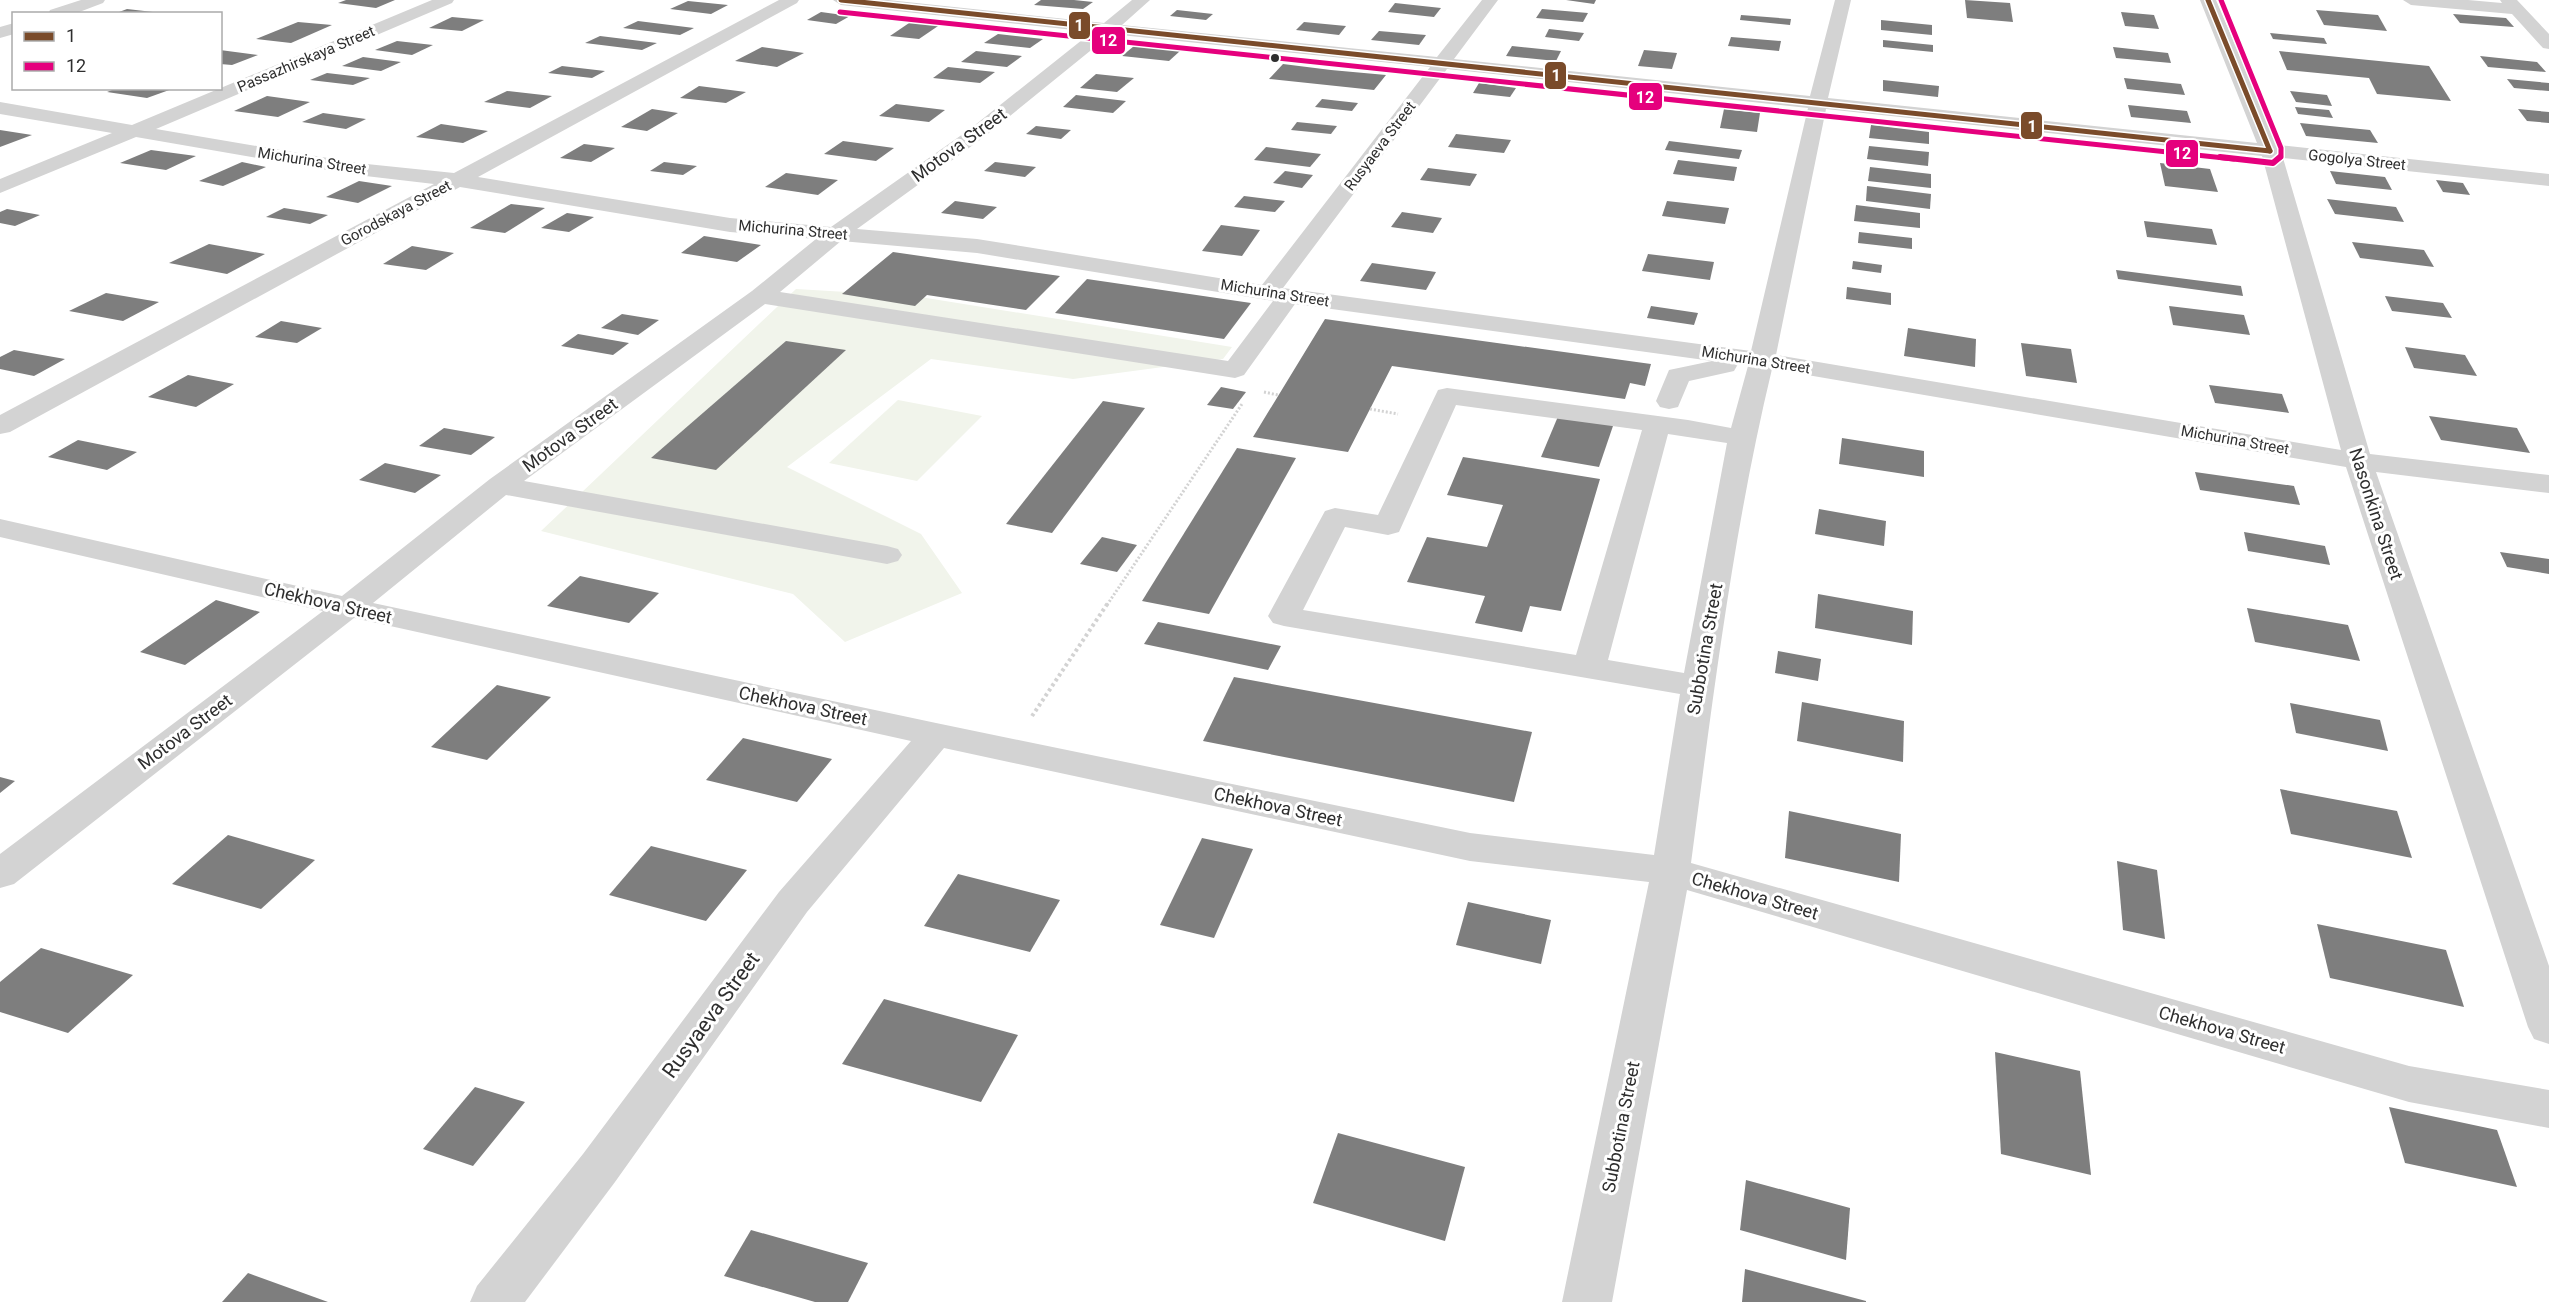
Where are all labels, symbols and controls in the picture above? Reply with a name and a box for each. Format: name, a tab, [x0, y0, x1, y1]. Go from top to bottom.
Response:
line badge: 1	[1068, 11, 1091, 40]
legend	[12, 12, 222, 90]
text: 1	[1074, 16, 1084, 35]
street label: Passazhirskaya Street	[235, 22, 377, 96]
text: 1	[66, 25, 76, 46]
line badge: 12	[1091, 26, 1126, 55]
text: 12	[1099, 31, 1117, 50]
unlabelled marker	[1269, 52, 1281, 64]
text: 12	[66, 55, 86, 76]
line badge: 1	[1544, 61, 1567, 90]
text: 1	[1551, 66, 1561, 85]
line badge: 12	[1628, 82, 1663, 111]
text: 12	[1636, 88, 1654, 107]
street label: Rusyaeva Street	[1341, 98, 1419, 194]
street label: Motova Street	[907, 103, 1010, 186]
line badge: 1	[2020, 111, 2043, 140]
text: 1	[2027, 117, 2037, 136]
line badge: 12	[2165, 139, 2199, 168]
street label: Michurina Street	[256, 144, 368, 178]
text: 12	[2173, 144, 2191, 163]
street label: Gogolya Street	[2307, 146, 2407, 174]
street label: Gorodskaya Street	[338, 176, 454, 250]
street label: Michurina Street	[738, 216, 848, 244]
street label: Michurina Street	[1219, 276, 1331, 310]
street label: Michurina Street	[1700, 343, 1812, 377]
street label: Motova Street	[518, 393, 621, 476]
street label: Michurina Street	[2179, 422, 2291, 458]
street label: Nasonkina Street	[2345, 445, 2408, 582]
street label: Chekhova Street	[262, 578, 394, 627]
street label: Subbotina Street	[1683, 581, 1726, 716]
street label: Chekhova Street	[737, 682, 869, 729]
street label: Motova Street	[134, 689, 236, 774]
street label: Chekhova Street	[1212, 783, 1344, 830]
street label: Chekhova Street	[1689, 867, 1821, 924]
street label: Rusyaeva Street	[657, 947, 765, 1083]
street label: Chekhova Street	[2156, 1001, 2288, 1058]
street label: Subbotina Street	[1598, 1059, 1644, 1194]

